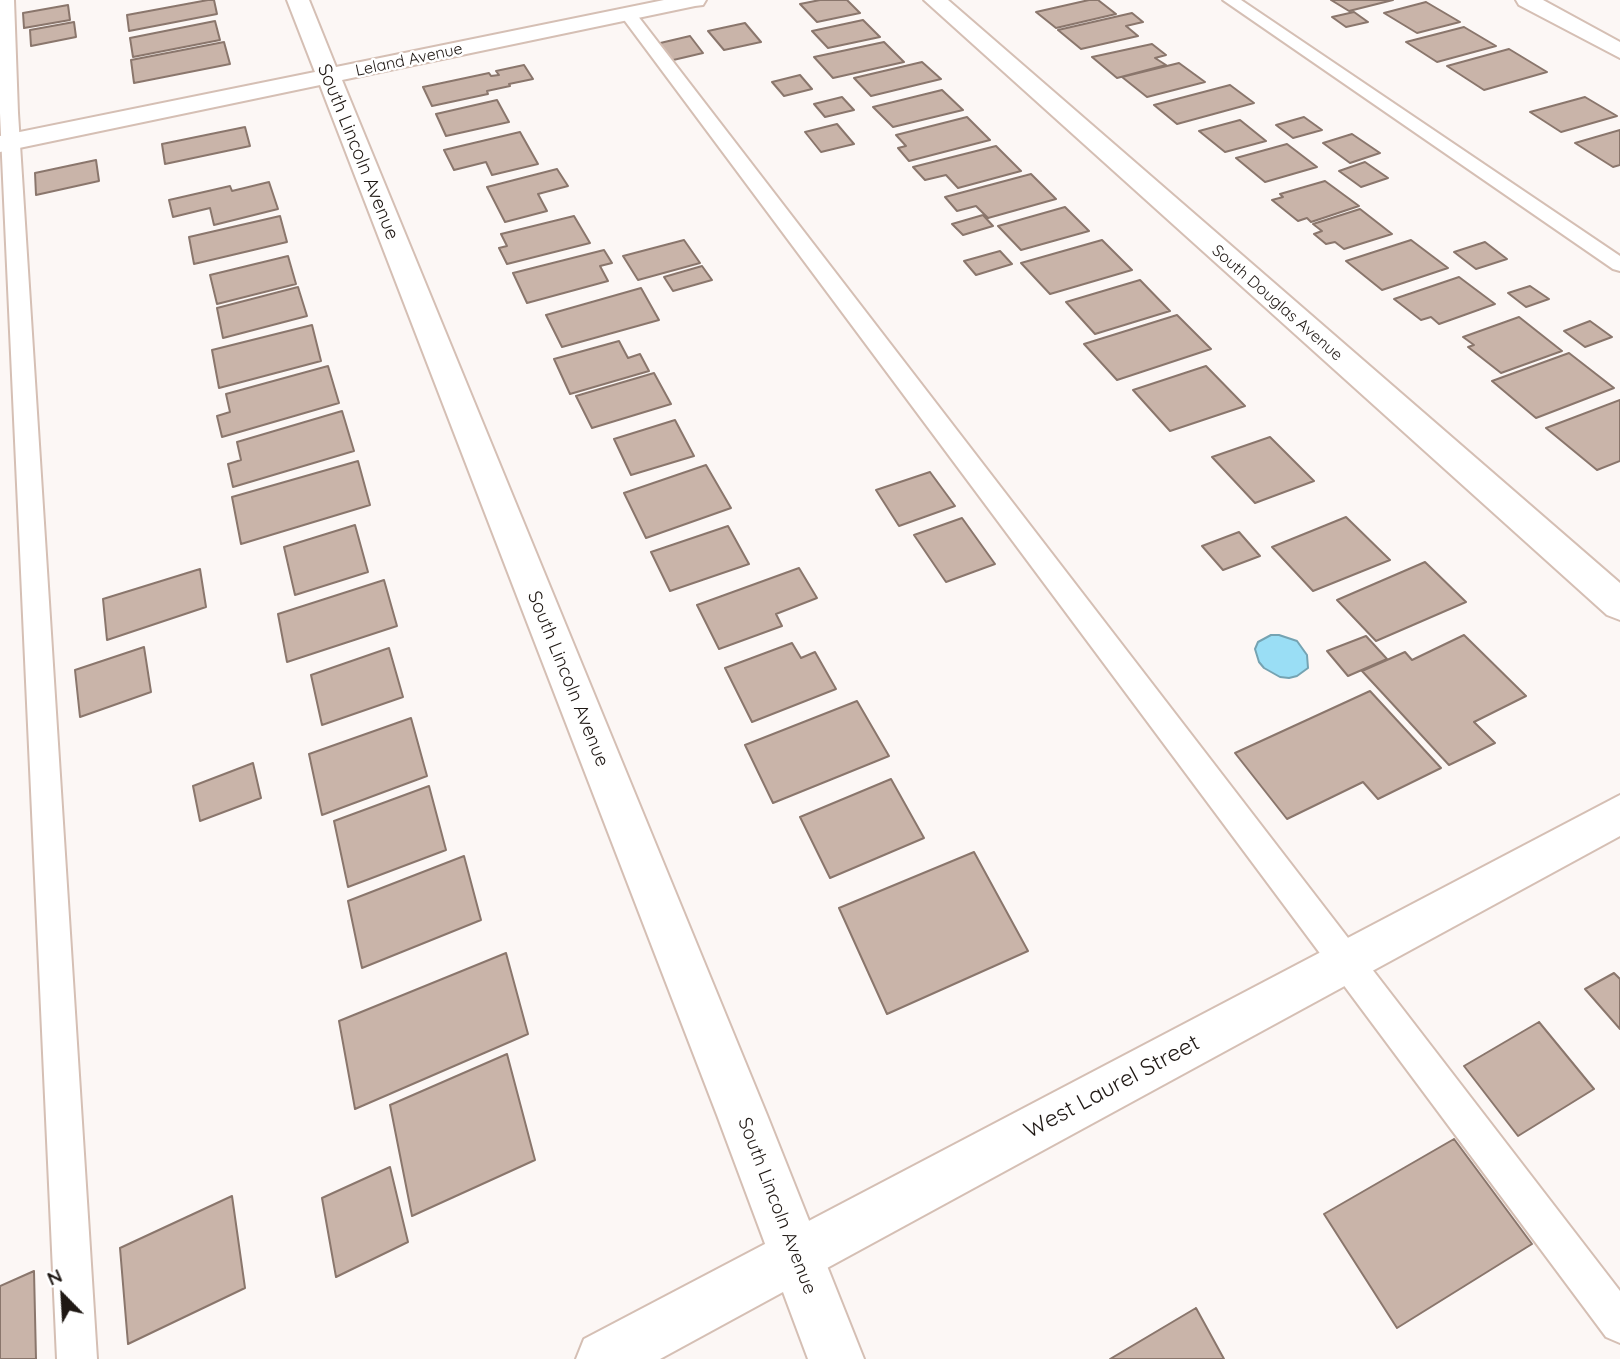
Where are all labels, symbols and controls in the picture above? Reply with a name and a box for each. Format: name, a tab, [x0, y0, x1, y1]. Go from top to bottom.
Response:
street label: Leland Avenue	[354, 39, 464, 81]
street label: South Lincoln Avenue	[312, 61, 404, 243]
street label: South Douglas Avenue	[1208, 241, 1346, 365]
street label: South Lincoln Avenue	[522, 588, 614, 770]
street label: West Laurel Street	[1020, 1029, 1204, 1145]
street label: South Lincoln Avenue	[733, 1114, 821, 1298]
north arrow	[28, 1261, 98, 1331]
text: N	[43, 1263, 66, 1291]

